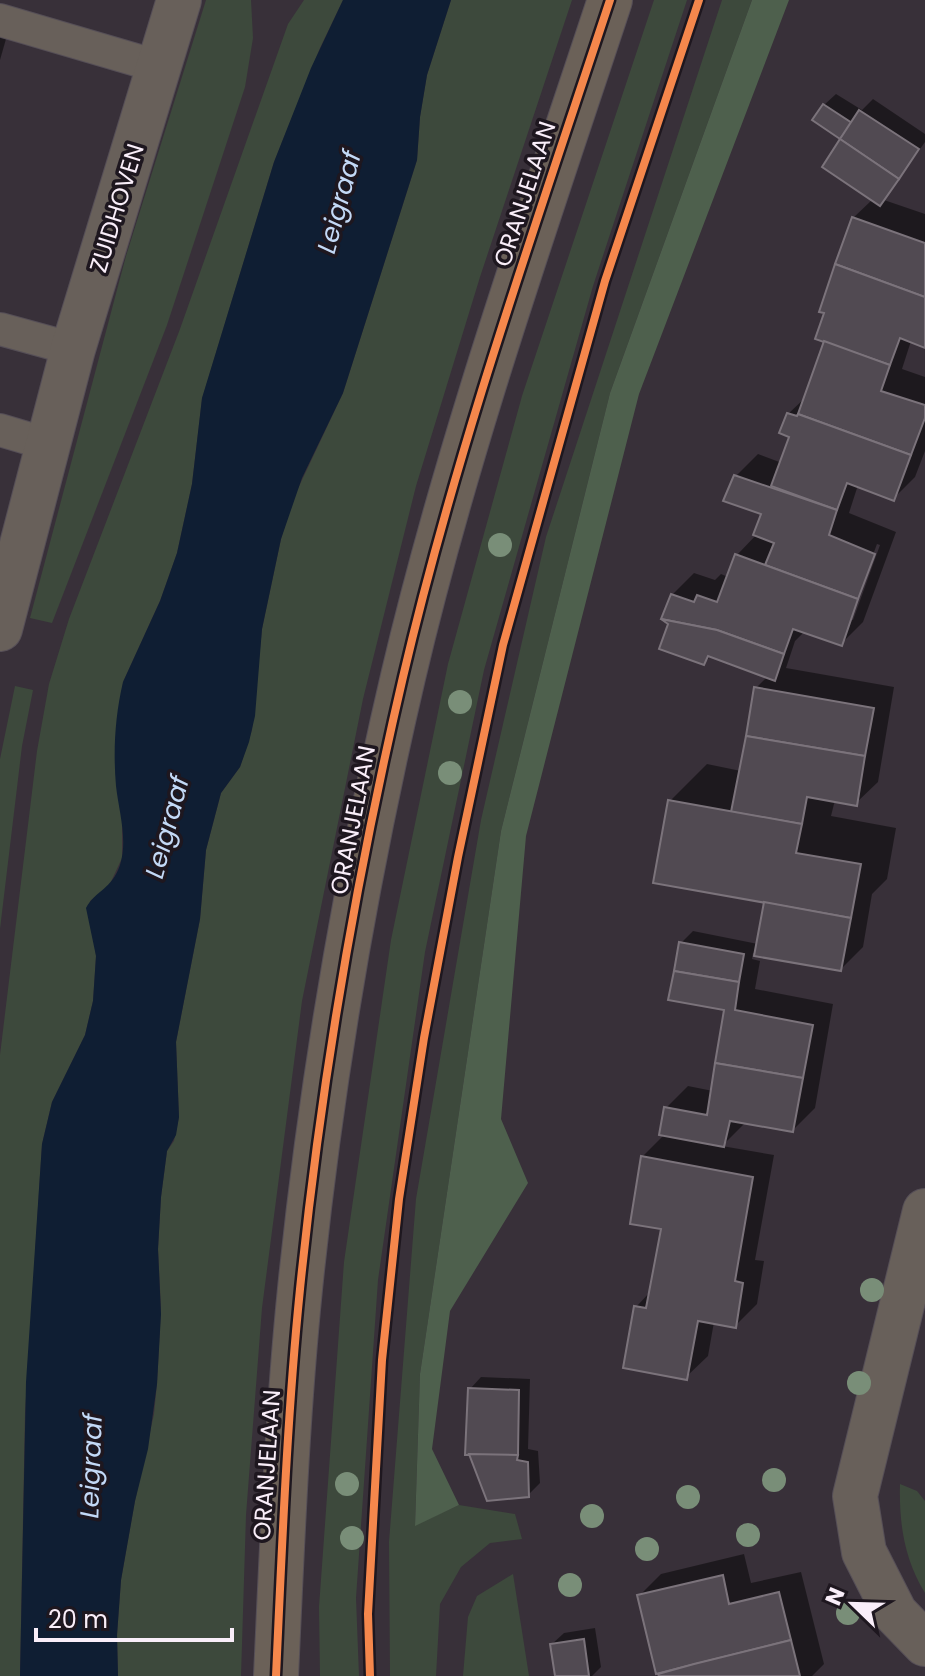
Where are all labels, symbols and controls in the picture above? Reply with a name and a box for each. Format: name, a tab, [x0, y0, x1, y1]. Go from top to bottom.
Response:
street label: ORANJELAAN	[485, 117, 564, 271]
street label: ZUIDHOVEN	[81, 139, 152, 276]
water label: Leigraaf	[308, 145, 370, 257]
street label: ORANJELAAN	[322, 743, 383, 897]
water label: Leigraaf	[136, 770, 198, 882]
street label: ORANJELAAN	[245, 1388, 288, 1542]
water label: Leigraaf	[71, 1412, 111, 1519]
north arrow	[813, 1564, 893, 1644]
text: N	[818, 1583, 853, 1610]
scale bar	[36, 1592, 232, 1642]
text: 20 m	[48, 1603, 108, 1636]

